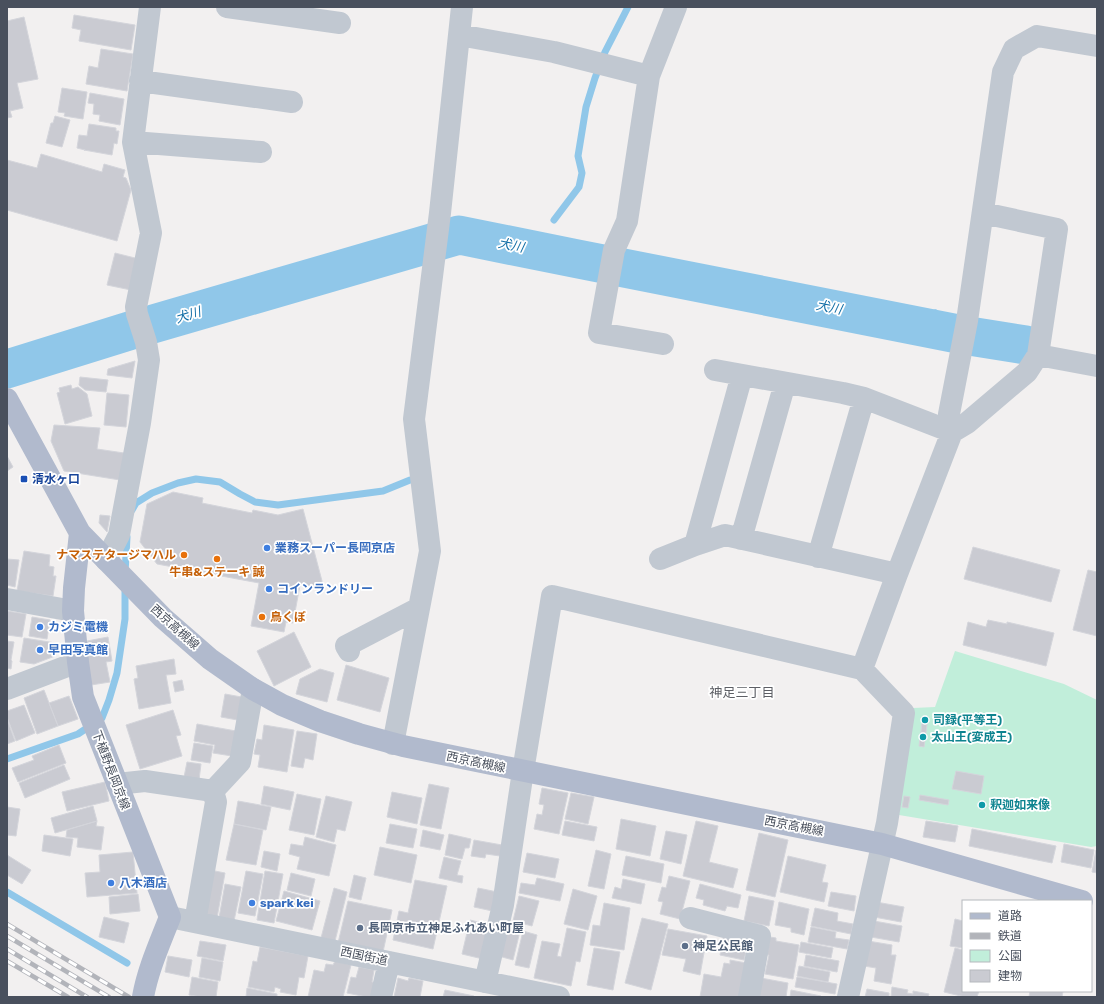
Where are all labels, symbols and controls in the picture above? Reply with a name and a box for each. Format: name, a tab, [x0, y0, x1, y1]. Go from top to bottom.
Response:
water label: 犬川	[497, 235, 527, 255]
water label: 犬川	[815, 297, 845, 317]
water label: 犬川	[173, 303, 205, 326]
place label: 清水ヶ口	[32, 472, 80, 486]
marker: 清水ヶ口	[19, 474, 29, 484]
place label: 業務スーパー長岡京店	[275, 541, 395, 555]
marker: 業務スーパー長岡京店	[262, 543, 272, 553]
place label: ナマステタージマハル	[56, 548, 176, 562]
marker: ナマステタージマハル	[179, 550, 189, 560]
marker: 牛串&ステーキ 誠	[212, 554, 222, 564]
place label: 牛串&ステーキ 誠	[169, 565, 265, 579]
place label: コインランドリー	[277, 582, 373, 596]
marker: コインランドリー	[264, 584, 274, 594]
street label: 西京高槻線	[148, 602, 202, 652]
place label: 鳥くぼ	[270, 610, 306, 624]
marker: 鳥くぼ	[257, 612, 267, 622]
place label: カジミ電機	[48, 620, 108, 634]
marker: カジミ電機	[35, 622, 45, 632]
place label: 早田写真館	[48, 643, 108, 657]
marker: 早田写真館	[35, 645, 45, 655]
district label: 神足三丁目	[709, 685, 775, 700]
place label: 司録(平等王)	[933, 713, 1003, 727]
marker: 司録(平等王)	[920, 715, 930, 725]
street label: 下植野長岡京線	[89, 728, 133, 812]
place label: 太山王(変成王)	[931, 730, 1013, 744]
marker: 太山王(変成王)	[918, 732, 928, 742]
street label: 西京高槻線	[445, 749, 507, 775]
place label: 釈迦如来像	[990, 798, 1050, 812]
marker: 釈迦如来像	[977, 800, 987, 810]
street label: 西京高槻線	[763, 813, 825, 839]
place label: 八木酒店	[119, 876, 167, 890]
marker: 八木酒店	[106, 878, 116, 888]
place label: spark kei	[260, 896, 314, 910]
marker: spark kei	[247, 898, 257, 908]
legend	[962, 900, 1092, 992]
text: 道路	[998, 909, 1022, 923]
place label: 長岡京市立神足ふれあい町屋	[368, 921, 524, 935]
marker: 長岡京市立神足ふれあい町屋	[355, 923, 365, 933]
text: 鉄道	[998, 929, 1022, 943]
place label: 神足公民館	[693, 939, 753, 953]
marker: 神足公民館	[680, 941, 690, 951]
street label: 西国街道	[339, 944, 389, 968]
text: 公園	[998, 949, 1022, 963]
text: 建物	[998, 969, 1022, 983]

